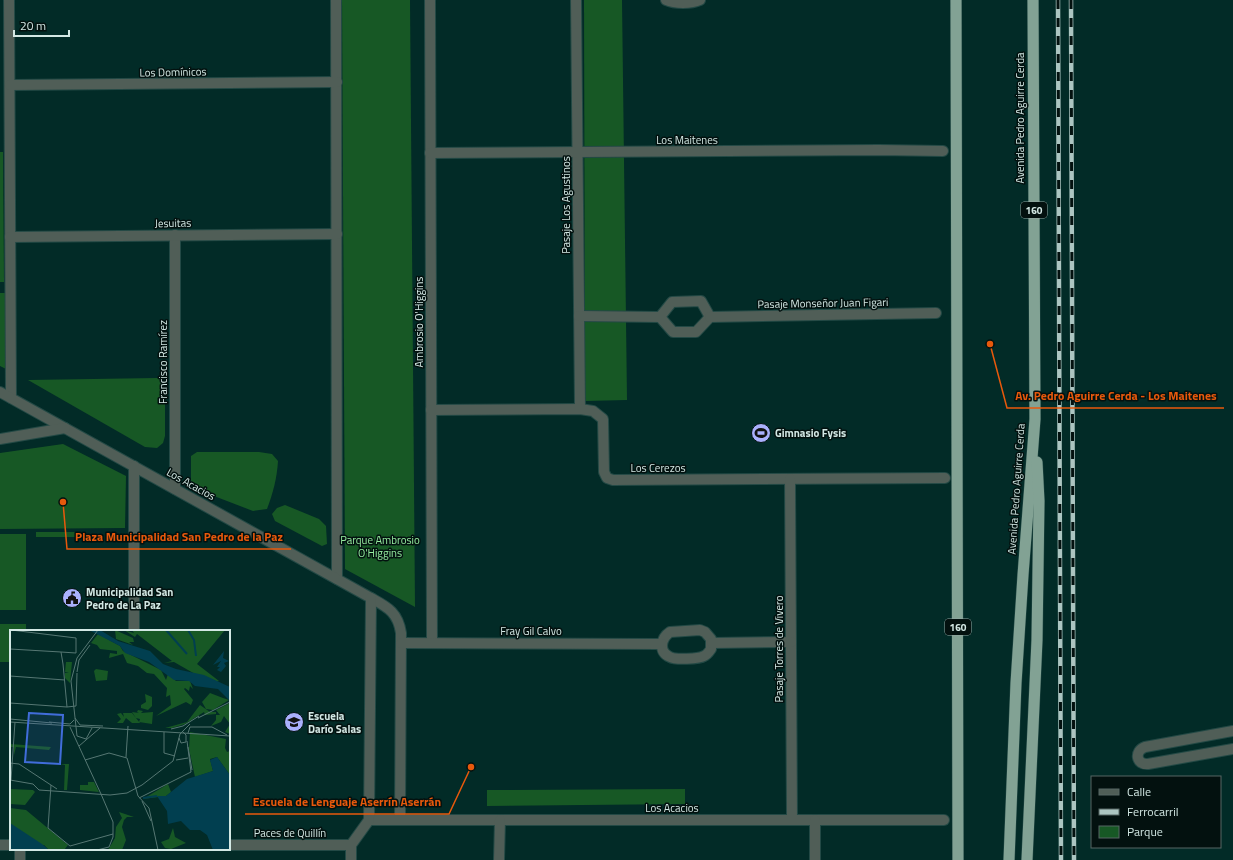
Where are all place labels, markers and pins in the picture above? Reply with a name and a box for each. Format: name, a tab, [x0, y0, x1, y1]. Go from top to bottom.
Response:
callout: Av. Pedro Aguirre Cerda - Los Maitenes	[1007, 384, 1224, 408]
sports icon: Gimnasio Fysis	[750, 422, 772, 444]
place label: Gimnasio Fysis	[775, 425, 846, 441]
callout: Plaza Municipalidad San Pedro de la Paz	[67, 525, 291, 549]
place label: Municipalidad San Pedro de La Paz	[86, 584, 173, 613]
public building icon: Municipalidad San Pedro de La Paz	[61, 587, 83, 609]
place label: Escuela Darío Salas	[308, 708, 361, 737]
school or university icon: Escuela Darío Salas	[283, 711, 305, 733]
callout: Escuela de Lenguaje Aserrín Aserrán	[245, 790, 449, 814]

